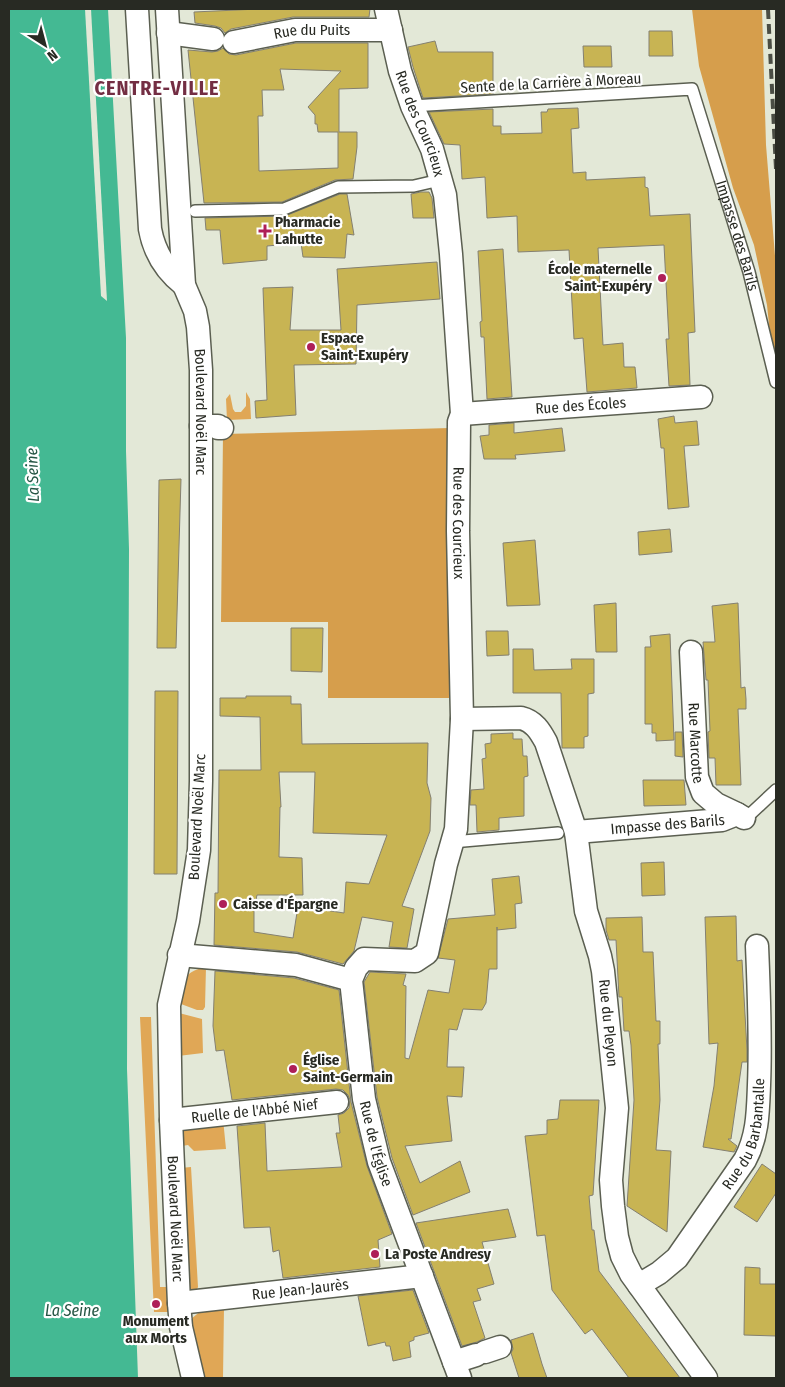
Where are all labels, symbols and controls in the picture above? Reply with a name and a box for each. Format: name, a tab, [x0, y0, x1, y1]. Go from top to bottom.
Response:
north arrow	[20, 20, 70, 70]
street label: Rue du Puits	[272, 21, 350, 43]
text: N	[44, 46, 61, 64]
street label: Rue des Courcieux	[392, 68, 448, 179]
street label: Sente de la Carrière à Moreau	[460, 69, 642, 97]
district label: CENTRE-VILLE	[94, 76, 220, 100]
street label: Impasse des Barils	[712, 178, 762, 293]
place label: Pharmacie Lahutte	[275, 213, 341, 248]
marker: Pharmacie Lahutte	[259, 225, 271, 237]
place label: École maternelle Saint-Exupéry	[548, 260, 653, 295]
marker: École maternelle Saint-Exupéry	[656, 272, 668, 284]
place label: Espace Saint-Exupéry	[321, 329, 409, 364]
marker: Espace Saint-Exupéry	[305, 341, 317, 353]
street label: Boulevard Noël Marc	[191, 348, 210, 476]
street label: Rue des Écoles	[535, 393, 627, 418]
water label: La Seine	[22, 447, 43, 502]
street label: Rue des Courcieux	[449, 467, 468, 580]
street label: Rue Marcotte	[684, 702, 708, 786]
street label: Boulevard Noël Marc	[185, 753, 209, 881]
street label: Impasse des Barils	[610, 811, 726, 838]
place label: Caisse d'Épargne	[233, 895, 338, 913]
marker: Caisse d'Épargne	[217, 898, 229, 910]
street label: Rue du Pleyon	[595, 978, 622, 1068]
place label: Église Saint-Germain	[303, 1051, 393, 1086]
marker: Église Saint-Germain	[287, 1063, 299, 1075]
street label: Rue du Barbantalle	[718, 1078, 768, 1193]
street label: Ruelle de l'Abbé Nief	[190, 1095, 320, 1127]
street label: Rue de l'Église	[356, 1099, 396, 1189]
street label: Boulevard Noël Marc	[164, 1155, 187, 1283]
place label: La Poste Andresy	[385, 1245, 492, 1263]
marker: La Poste Andresy	[369, 1248, 381, 1260]
street label: Rue Jean-Jaurès	[251, 1275, 349, 1304]
marker: Monument aux Morts	[150, 1298, 162, 1310]
water label: La Seine	[45, 1301, 99, 1320]
place label: Monument aux Morts	[123, 1312, 190, 1347]

